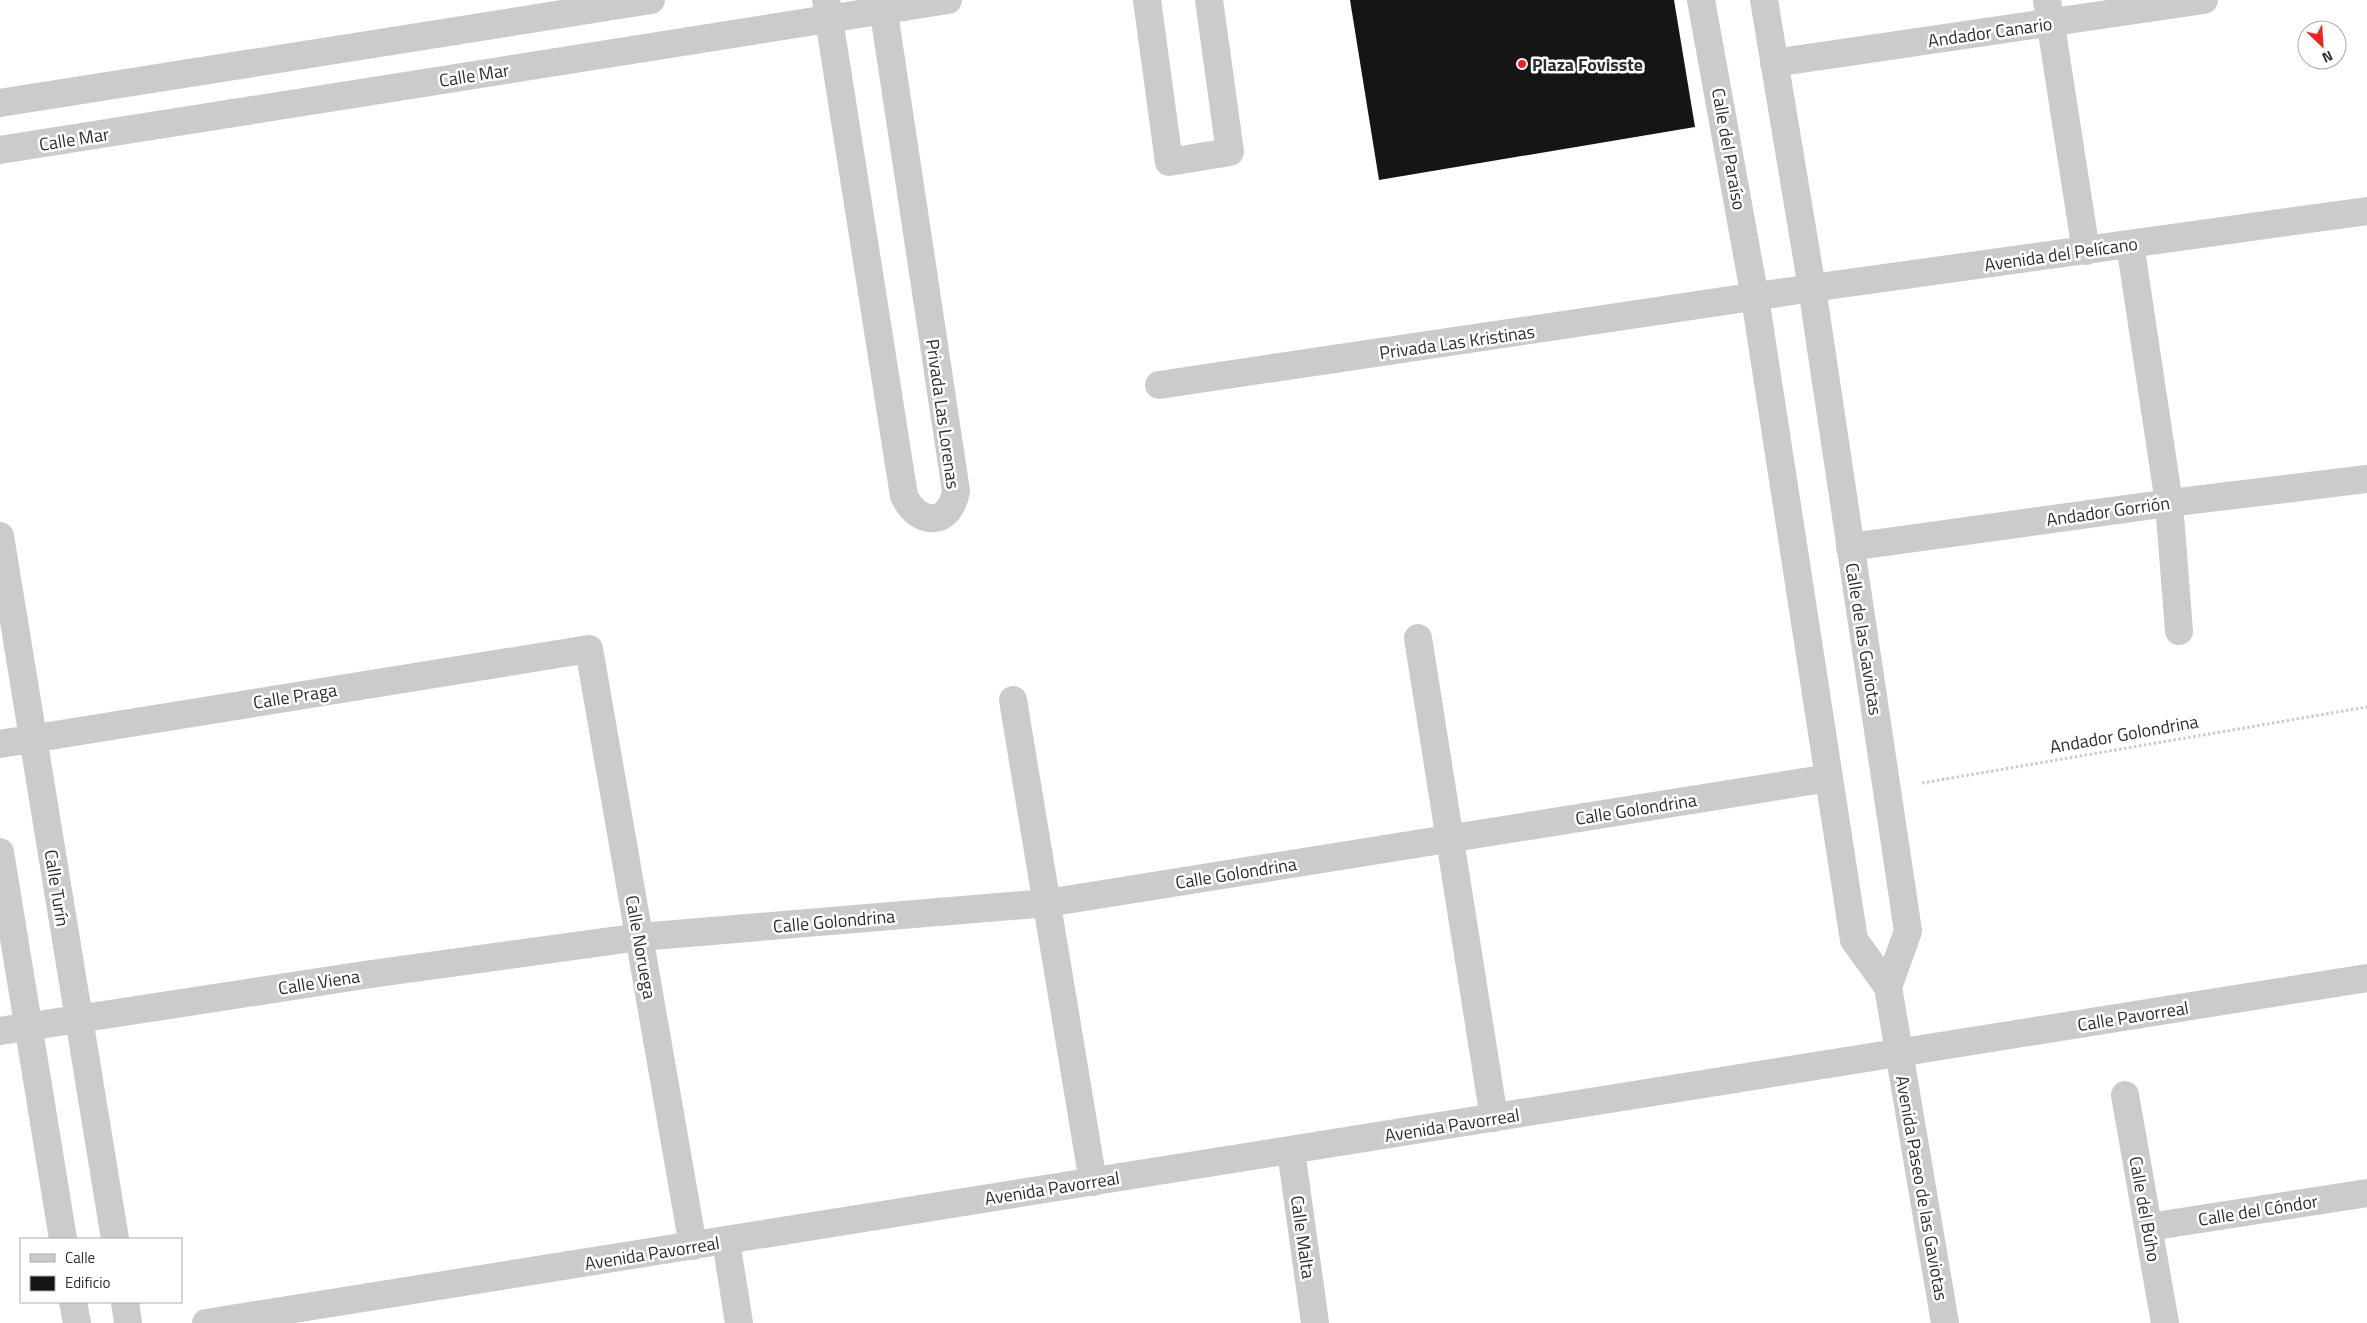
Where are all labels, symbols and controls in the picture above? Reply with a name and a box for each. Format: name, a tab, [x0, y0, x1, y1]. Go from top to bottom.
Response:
street label: Andador Canario	[1926, 10, 2054, 54]
north arrow	[2297, 20, 2347, 70]
text: N	[2319, 46, 2337, 69]
place label: Plaza Fovisste	[1532, 51, 1643, 78]
street label: Calle Mar	[437, 56, 511, 94]
marker: Plaza Fovisste	[1516, 58, 1528, 70]
street label: Calle del Paraíso	[1705, 86, 1753, 212]
street label: Calle Mar	[37, 120, 111, 158]
street label: Avenida del Pelícano	[1983, 230, 2139, 278]
street label: Privada Las Kristinas	[1377, 318, 1537, 366]
street label: Privada Las Lorenas	[919, 337, 967, 491]
street label: Andador Gorrión	[2045, 489, 2171, 533]
street label: Calle de las Gaviotas	[1839, 561, 1889, 717]
street label: Calle Praga	[251, 676, 339, 716]
street label: Andador Golondrina	[2048, 708, 2200, 760]
street label: Calle Golondrina	[1573, 786, 1699, 832]
street label: Calle Turín	[38, 848, 76, 928]
street label: Calle Golondrina	[1173, 850, 1299, 896]
street label: Calle Noruega	[619, 893, 663, 1001]
street label: Calle Golondrina	[772, 902, 896, 940]
street label: Calle Viena	[276, 962, 362, 1002]
street label: Calle Pavorreal	[2075, 994, 2191, 1038]
street label: Avenida Paseo de las Gaviotas	[1889, 1073, 1955, 1303]
street label: Avenida Pavorreal	[1383, 1101, 1521, 1149]
street label: Calle del Búho	[2122, 1154, 2168, 1264]
street label: Avenida Pavorreal	[983, 1164, 1121, 1212]
street label: Calle del Cóndor	[2196, 1187, 2320, 1233]
street label: Calle Malta	[1284, 1194, 1322, 1280]
street label: Avenida Pavorreal	[583, 1229, 721, 1277]
legend	[20, 1238, 182, 1303]
text: Calle	[65, 1246, 95, 1269]
text: Edificio	[65, 1271, 110, 1294]

